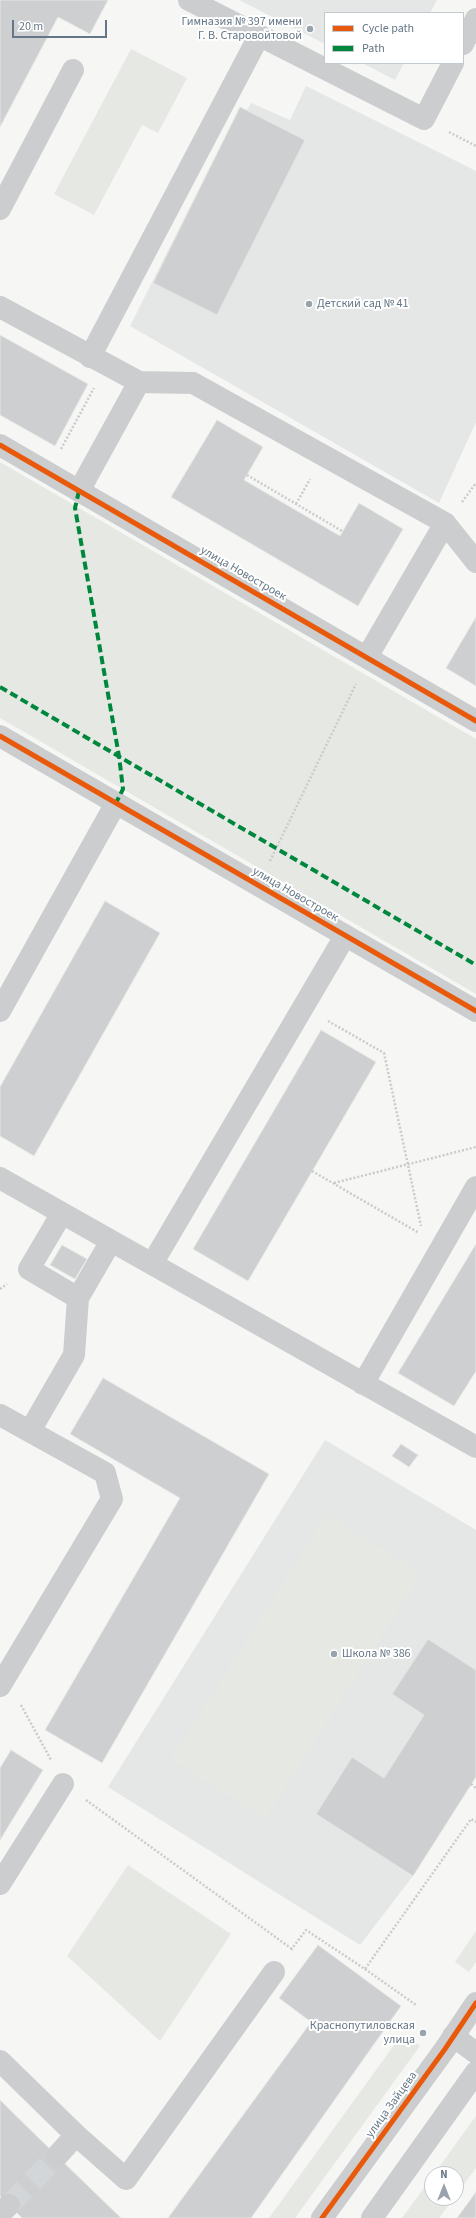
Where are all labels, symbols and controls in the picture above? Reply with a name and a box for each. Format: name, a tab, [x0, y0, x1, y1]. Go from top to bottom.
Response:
scale bar	[14, 12, 109, 38]
legend	[324, 12, 464, 64]
place label: Гимназия № 397 имени Г. В. Старовойтовой	[181, 15, 302, 43]
text: 20 m	[19, 18, 43, 35]
text: Cycle path	[362, 20, 414, 37]
marker: Гимназия № 397 имени Г. В. Старовойтовой	[305, 24, 315, 34]
text: Path	[362, 40, 385, 57]
place label: Детский сад № 41	[317, 297, 409, 311]
marker: Детский сад № 41	[304, 299, 314, 309]
street label: улица Новостроек	[198, 544, 288, 604]
street label: улица Новостроек	[250, 865, 340, 925]
place label: Школа № 386	[342, 1647, 411, 1661]
marker: Школа № 386	[329, 1649, 339, 1659]
place label: Краснопутиловская улица	[310, 2019, 415, 2047]
marker: Краснопутиловская улица	[418, 2028, 428, 2038]
street label: улица Зайцева	[363, 2069, 421, 2141]
north arrow	[424, 2166, 464, 2206]
text: N	[440, 2167, 448, 2182]

